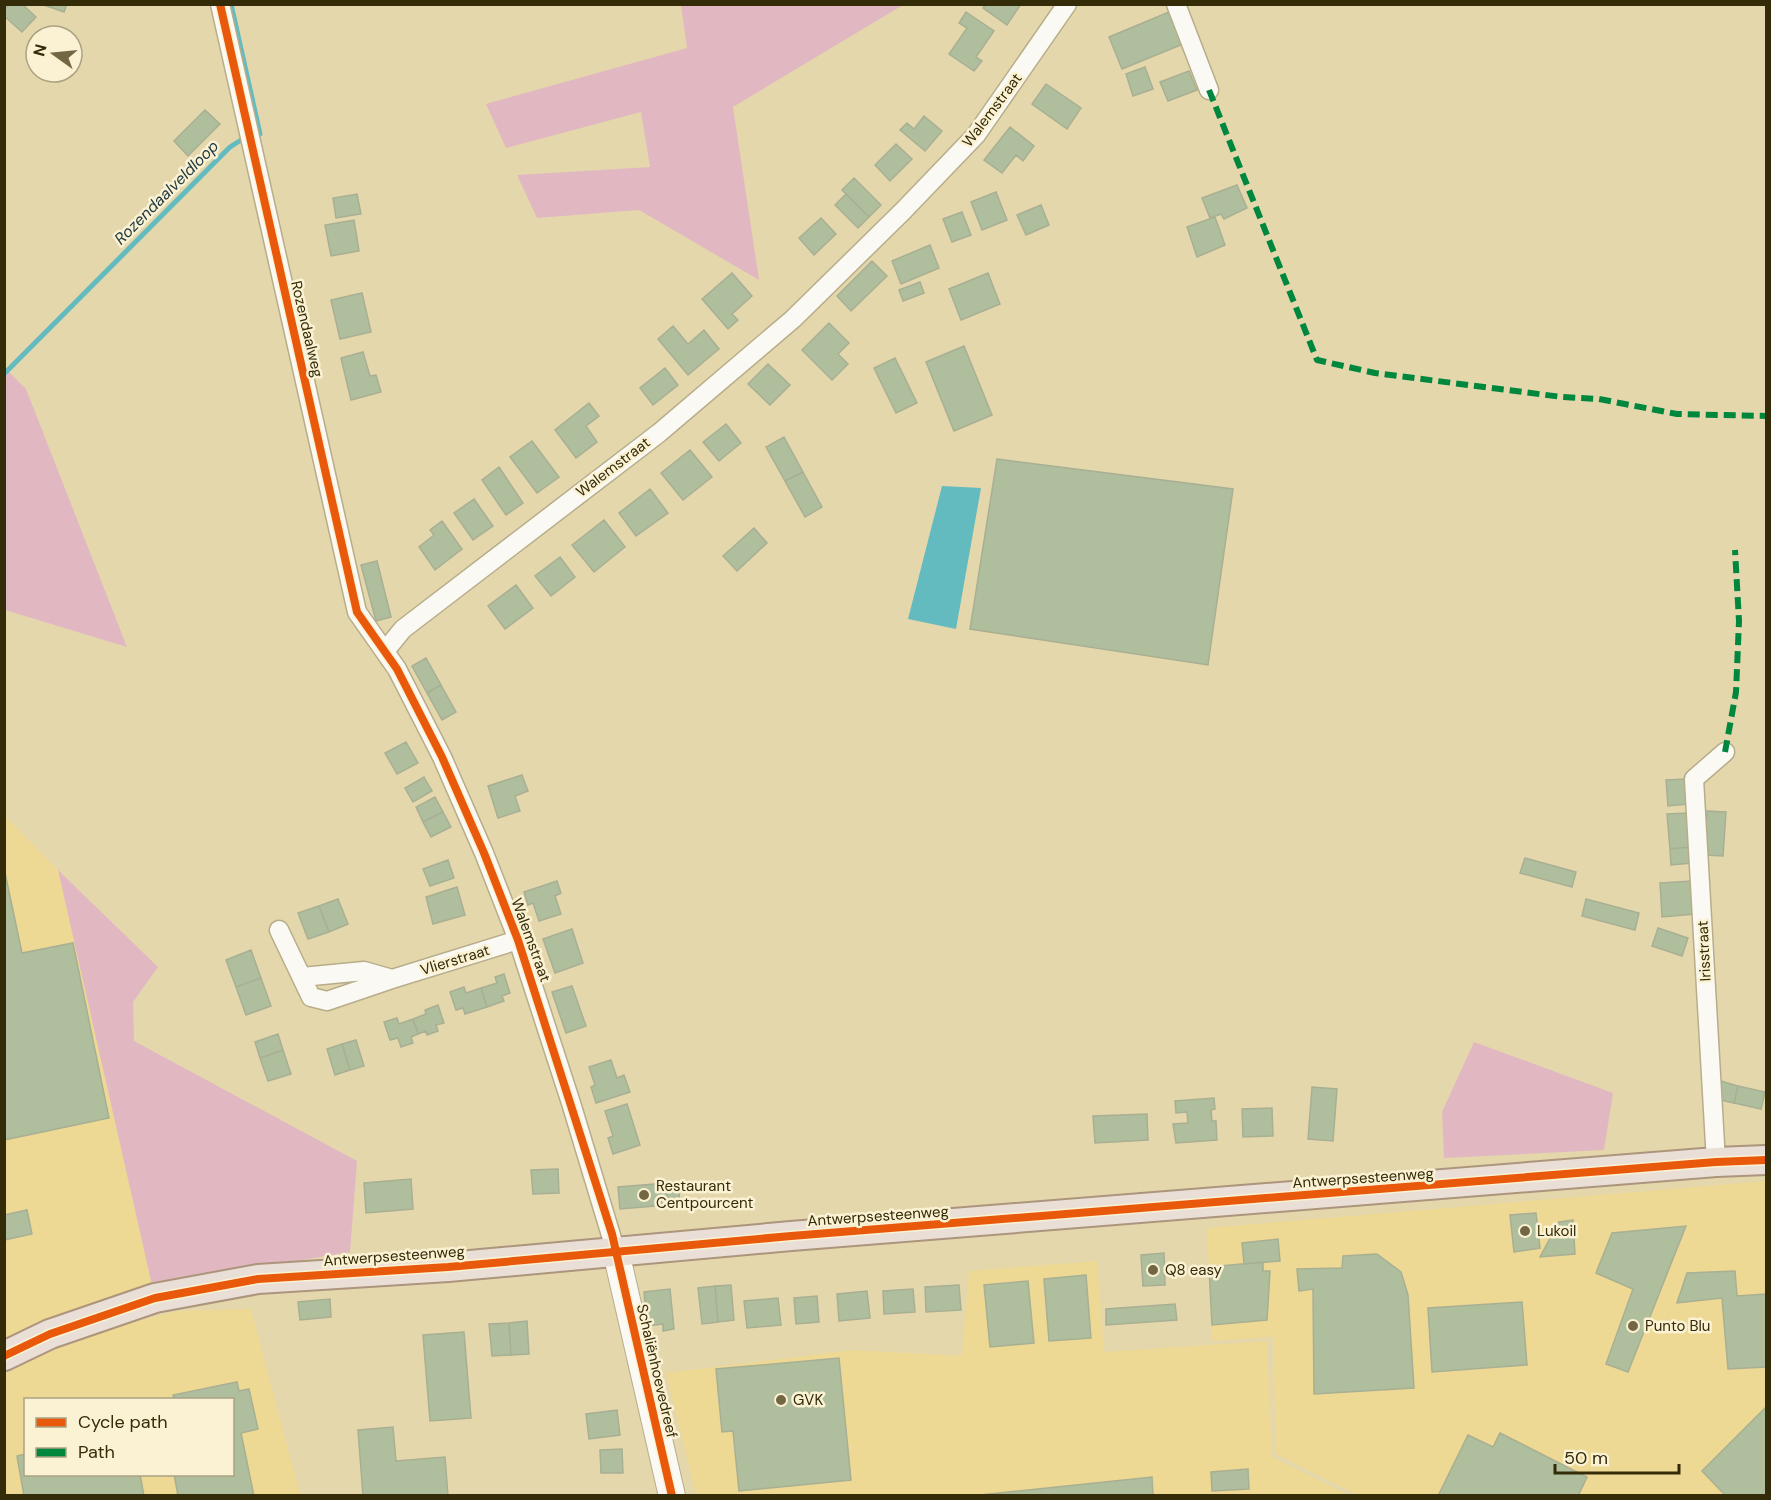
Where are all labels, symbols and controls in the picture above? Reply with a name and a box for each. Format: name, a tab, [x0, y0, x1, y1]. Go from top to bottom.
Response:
north arrow	[24, 24, 84, 84]
text: N	[28, 42, 52, 59]
street label: Walemstraat	[958, 69, 1026, 151]
water label: Rozendaalveldloop	[110, 136, 223, 249]
street label: Rozendaalweg	[286, 279, 328, 379]
street label: Walemstraat	[572, 433, 654, 501]
street label: Walemstraat	[507, 895, 555, 985]
street label: Irisstraat	[1692, 920, 1716, 982]
street label: Vlierstraat	[418, 940, 492, 980]
street label: Antwerpsesteenweg	[1292, 1163, 1434, 1193]
place label: Restaurant Centpourcent	[656, 1176, 754, 1213]
marker: Restaurant Centpourcent	[637, 1188, 651, 1202]
street label: Antwerpsesteenweg	[807, 1201, 949, 1231]
place label: Lukoil	[1537, 1221, 1576, 1241]
marker: Lukoil	[1518, 1224, 1532, 1238]
street label: Antwerpsesteenweg	[323, 1241, 465, 1271]
place label: Q8 easy	[1165, 1260, 1223, 1280]
marker: Q8 easy	[1146, 1263, 1160, 1277]
street label: Schaliënhoevedreef	[632, 1302, 682, 1440]
place label: Punto Blu	[1645, 1316, 1710, 1336]
marker: Punto Blu	[1626, 1319, 1640, 1333]
place label: GVK	[793, 1390, 823, 1410]
marker: GVK	[774, 1393, 788, 1407]
legend	[24, 1398, 234, 1476]
text: Cycle path	[78, 1410, 168, 1434]
scale bar	[1555, 1437, 1680, 1475]
text: Path	[78, 1440, 115, 1464]
text: 50 m	[1564, 1446, 1608, 1470]

